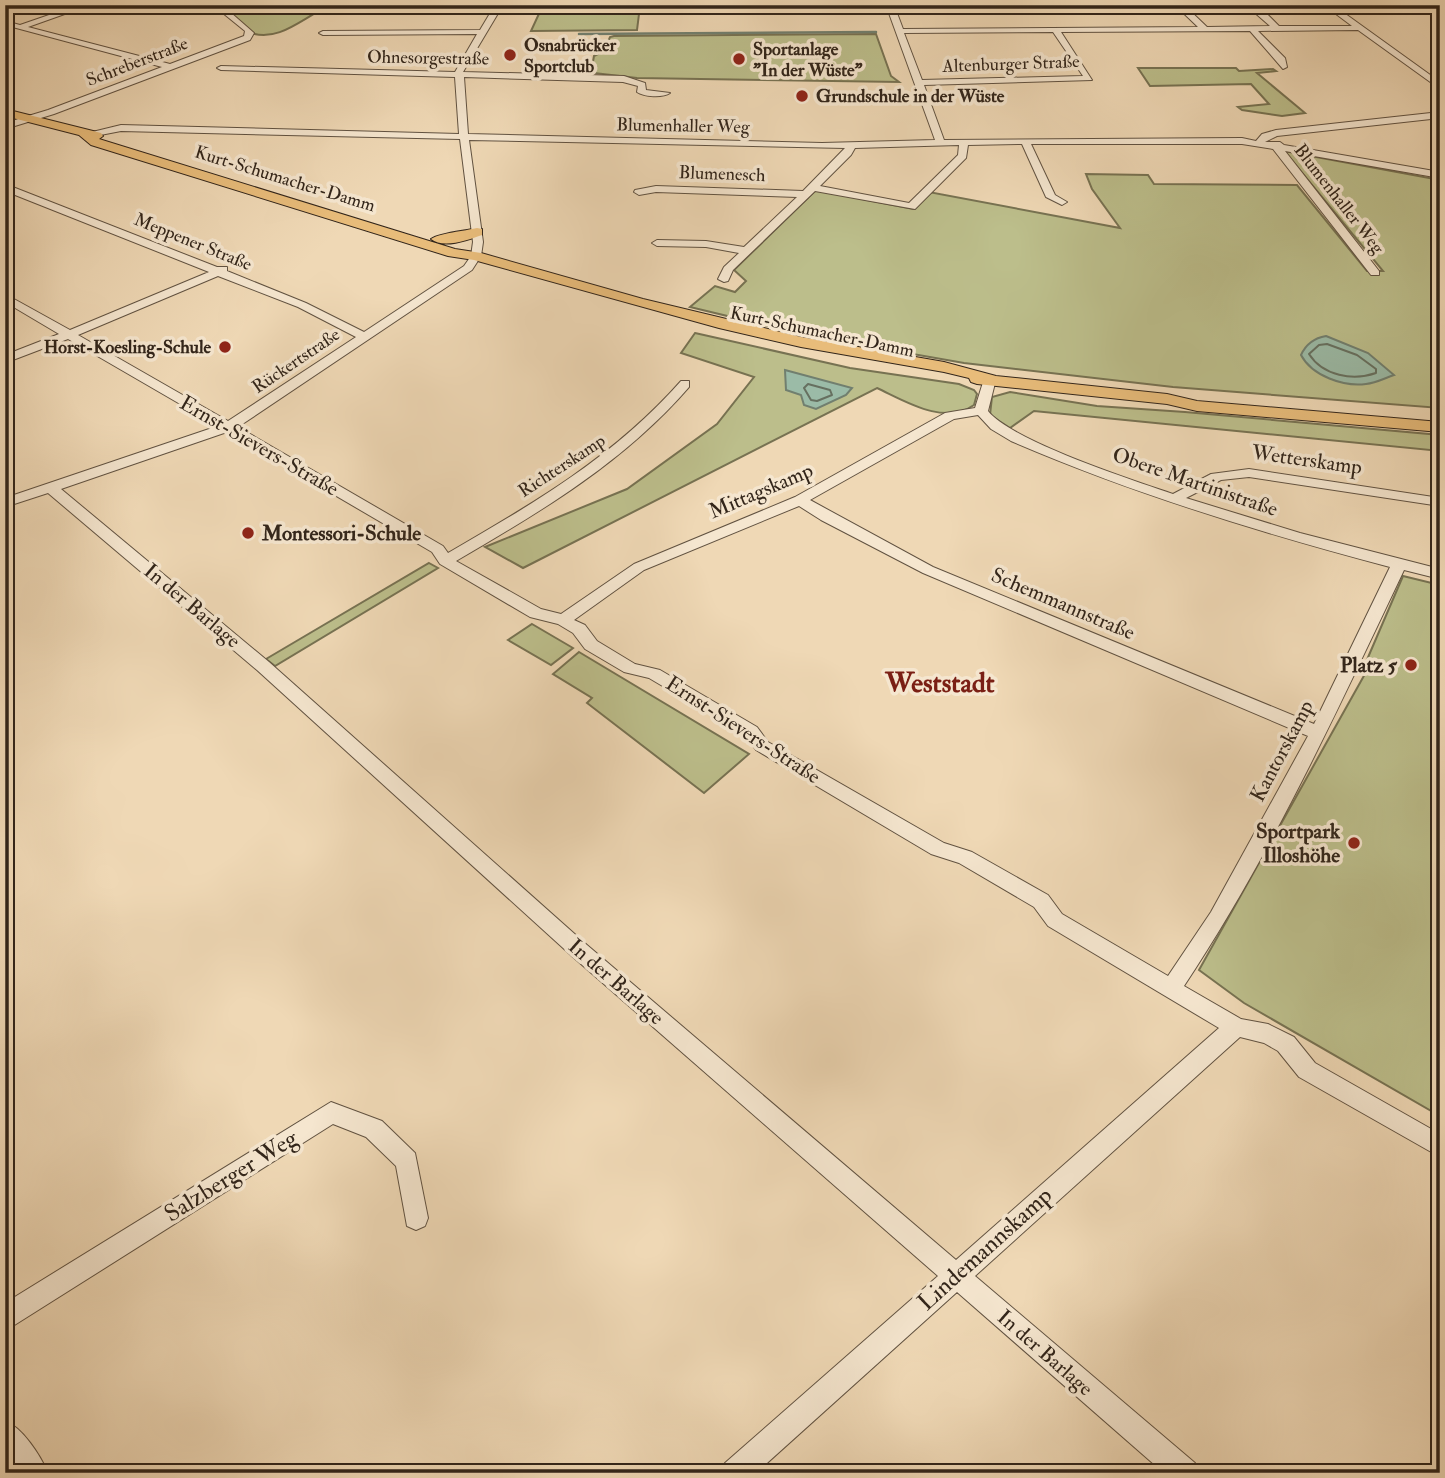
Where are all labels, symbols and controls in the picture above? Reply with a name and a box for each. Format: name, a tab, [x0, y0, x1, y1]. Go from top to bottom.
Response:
street label: Schreberstraße	[83, 32, 192, 92]
place label: Osnabrücker Sportclub	[524, 34, 616, 78]
place label: Sportanlage "In der Wüste"	[753, 38, 863, 82]
street label: Ohnesorgestraße	[367, 45, 490, 71]
marker: Osnabrücker Sportclub	[502, 47, 518, 63]
street label: Altenburger Straße	[941, 50, 1080, 78]
marker: Sportanlage "In der Wüste"	[731, 51, 747, 67]
place label: Grundschule in der Wüste	[816, 85, 1005, 108]
marker: Grundschule in der Wüste	[794, 88, 810, 104]
street label: Blumenhaller Weg	[616, 113, 751, 139]
street label: Blumenhaller Weg	[1289, 139, 1390, 260]
street label: Kurt-Schumacher-Damm	[192, 141, 378, 217]
street label: Blumenesch	[678, 161, 766, 187]
street label: Meppener Straße	[131, 208, 256, 276]
street label: Kurt-Schumacher-Damm	[728, 301, 916, 363]
street label: Rückertstraße	[248, 323, 345, 399]
place label: Horst-Koesling-Schule	[44, 336, 211, 359]
marker: Horst-Koesling-Schule	[217, 339, 233, 355]
street label: Ernst-Sievers-Straße	[175, 390, 343, 503]
street label: Richterskamp	[514, 429, 610, 503]
street label: Wetterskamp	[1249, 439, 1364, 481]
street label: Obere Martinistraße	[1109, 441, 1281, 523]
street label: Mittagskamp	[705, 457, 817, 525]
place label: Montessori-Schule	[261, 520, 421, 547]
marker: Montessori-Schule	[240, 525, 256, 541]
street label: In der Barlage	[138, 558, 246, 655]
street label: Schemmannstraße	[987, 562, 1139, 646]
place label: Platz 5	[1340, 652, 1398, 679]
marker: Platz 5	[1403, 657, 1419, 673]
district label: Weststadt	[884, 666, 995, 701]
street label: Ernst-Sievers-Straße	[661, 670, 826, 790]
street label: Kantorskamp	[1244, 696, 1320, 806]
place label: Sportpark Illoshöhe	[1256, 818, 1341, 869]
marker: Sportpark Illoshöhe	[1346, 835, 1362, 851]
street label: In der Barlage	[562, 933, 670, 1031]
street label: Salzberger Weg	[159, 1122, 304, 1229]
street label: Lindemannskamp	[911, 1180, 1059, 1318]
street label: In der Barlage	[991, 1304, 1099, 1402]

